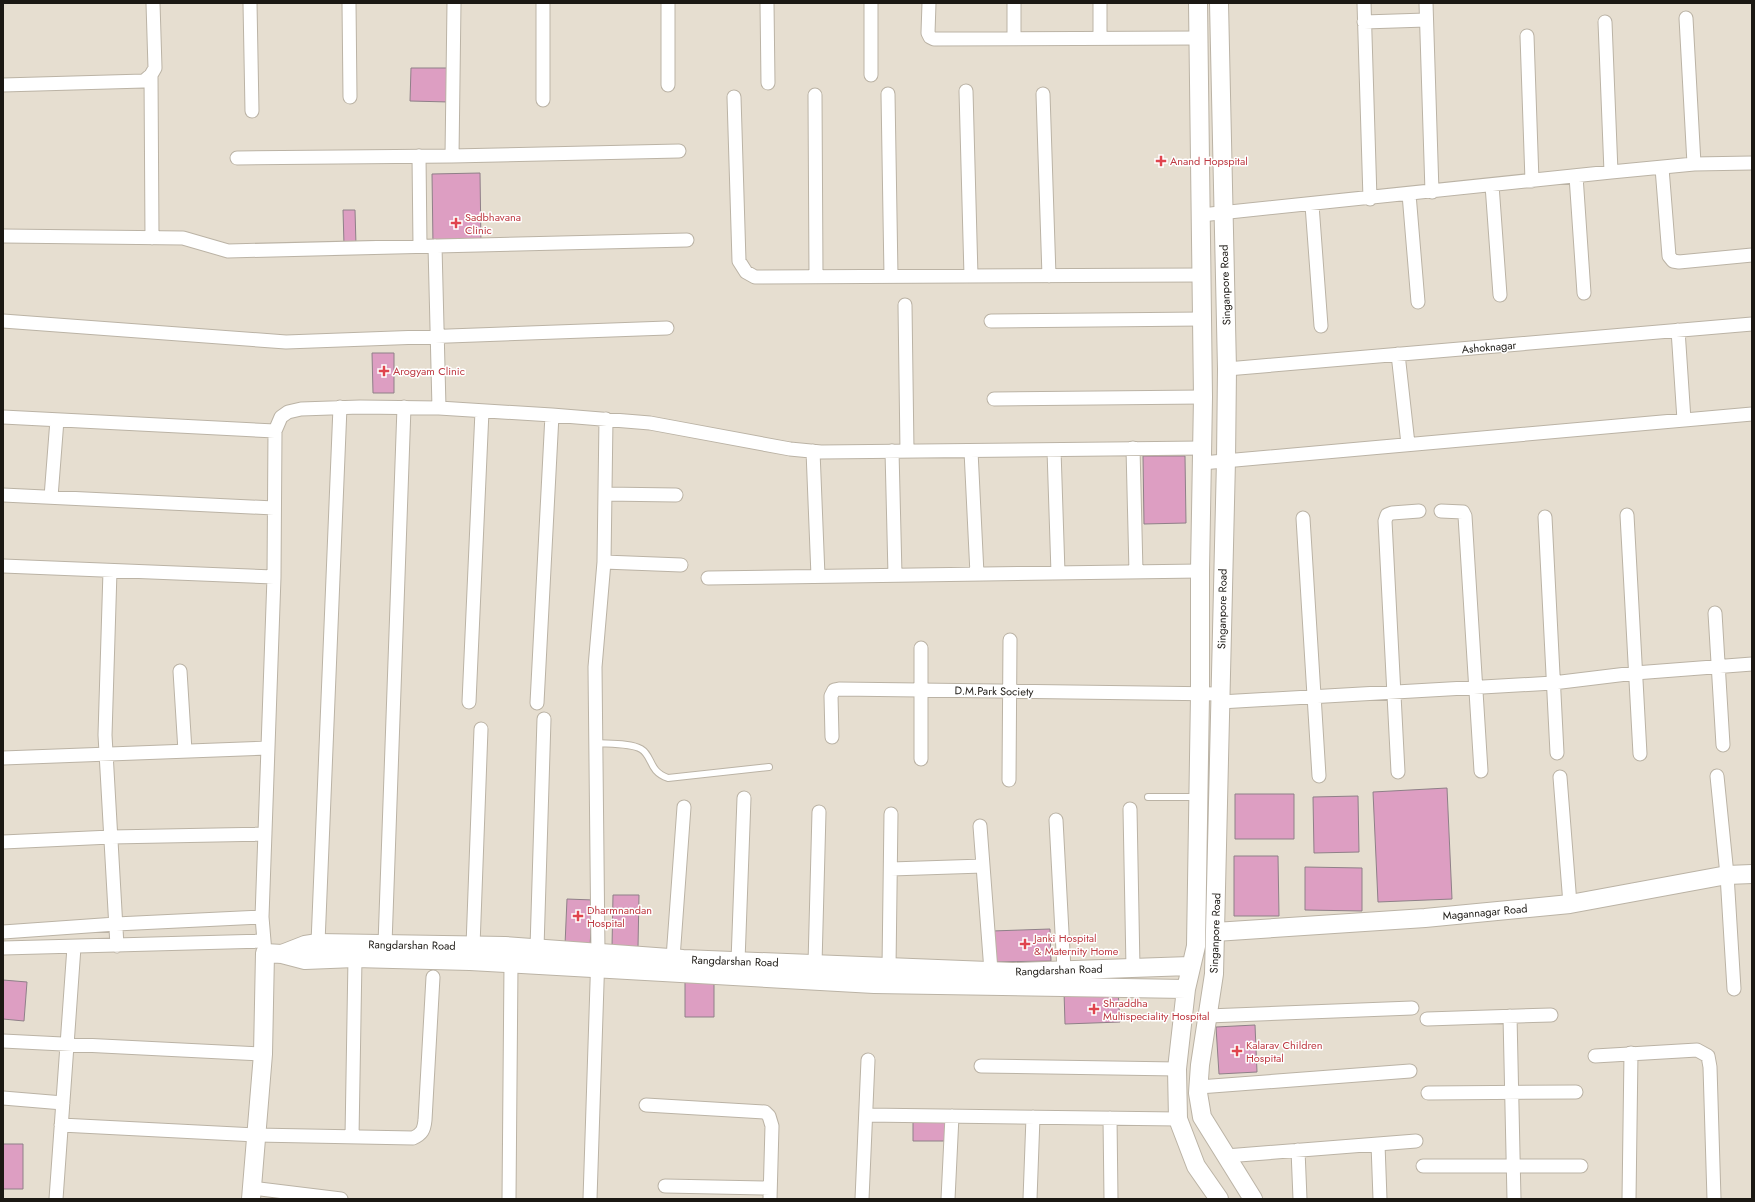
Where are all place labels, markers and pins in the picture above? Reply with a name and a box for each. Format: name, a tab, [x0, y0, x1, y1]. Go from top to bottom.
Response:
place label: Anand Hopspital	[1170, 153, 1248, 169]
marker: Anand Hopspital	[1155, 155, 1167, 167]
place label: Sadbhavana Clinic	[465, 209, 521, 238]
marker: Sadbhavana Clinic	[450, 217, 462, 229]
place label: Arogyam Clinic	[393, 363, 465, 379]
marker: Arogyam Clinic	[378, 365, 390, 377]
place label: Dharmnandan Hospital	[587, 902, 652, 931]
marker: Dharmnandan Hospital	[572, 910, 584, 922]
place label: Janki Hospital & Maternity Home	[1032, 930, 1119, 959]
marker: Janki Hospital & Maternity Home	[1019, 938, 1031, 950]
place label: Shraddha Multispeciality Hospital	[1103, 995, 1210, 1024]
marker: Shraddha Multispeciality Hospital	[1088, 1003, 1100, 1015]
place label: Kalarav Children Hospital	[1246, 1037, 1323, 1066]
marker: Kalarav Children Hospital	[1231, 1045, 1243, 1057]

